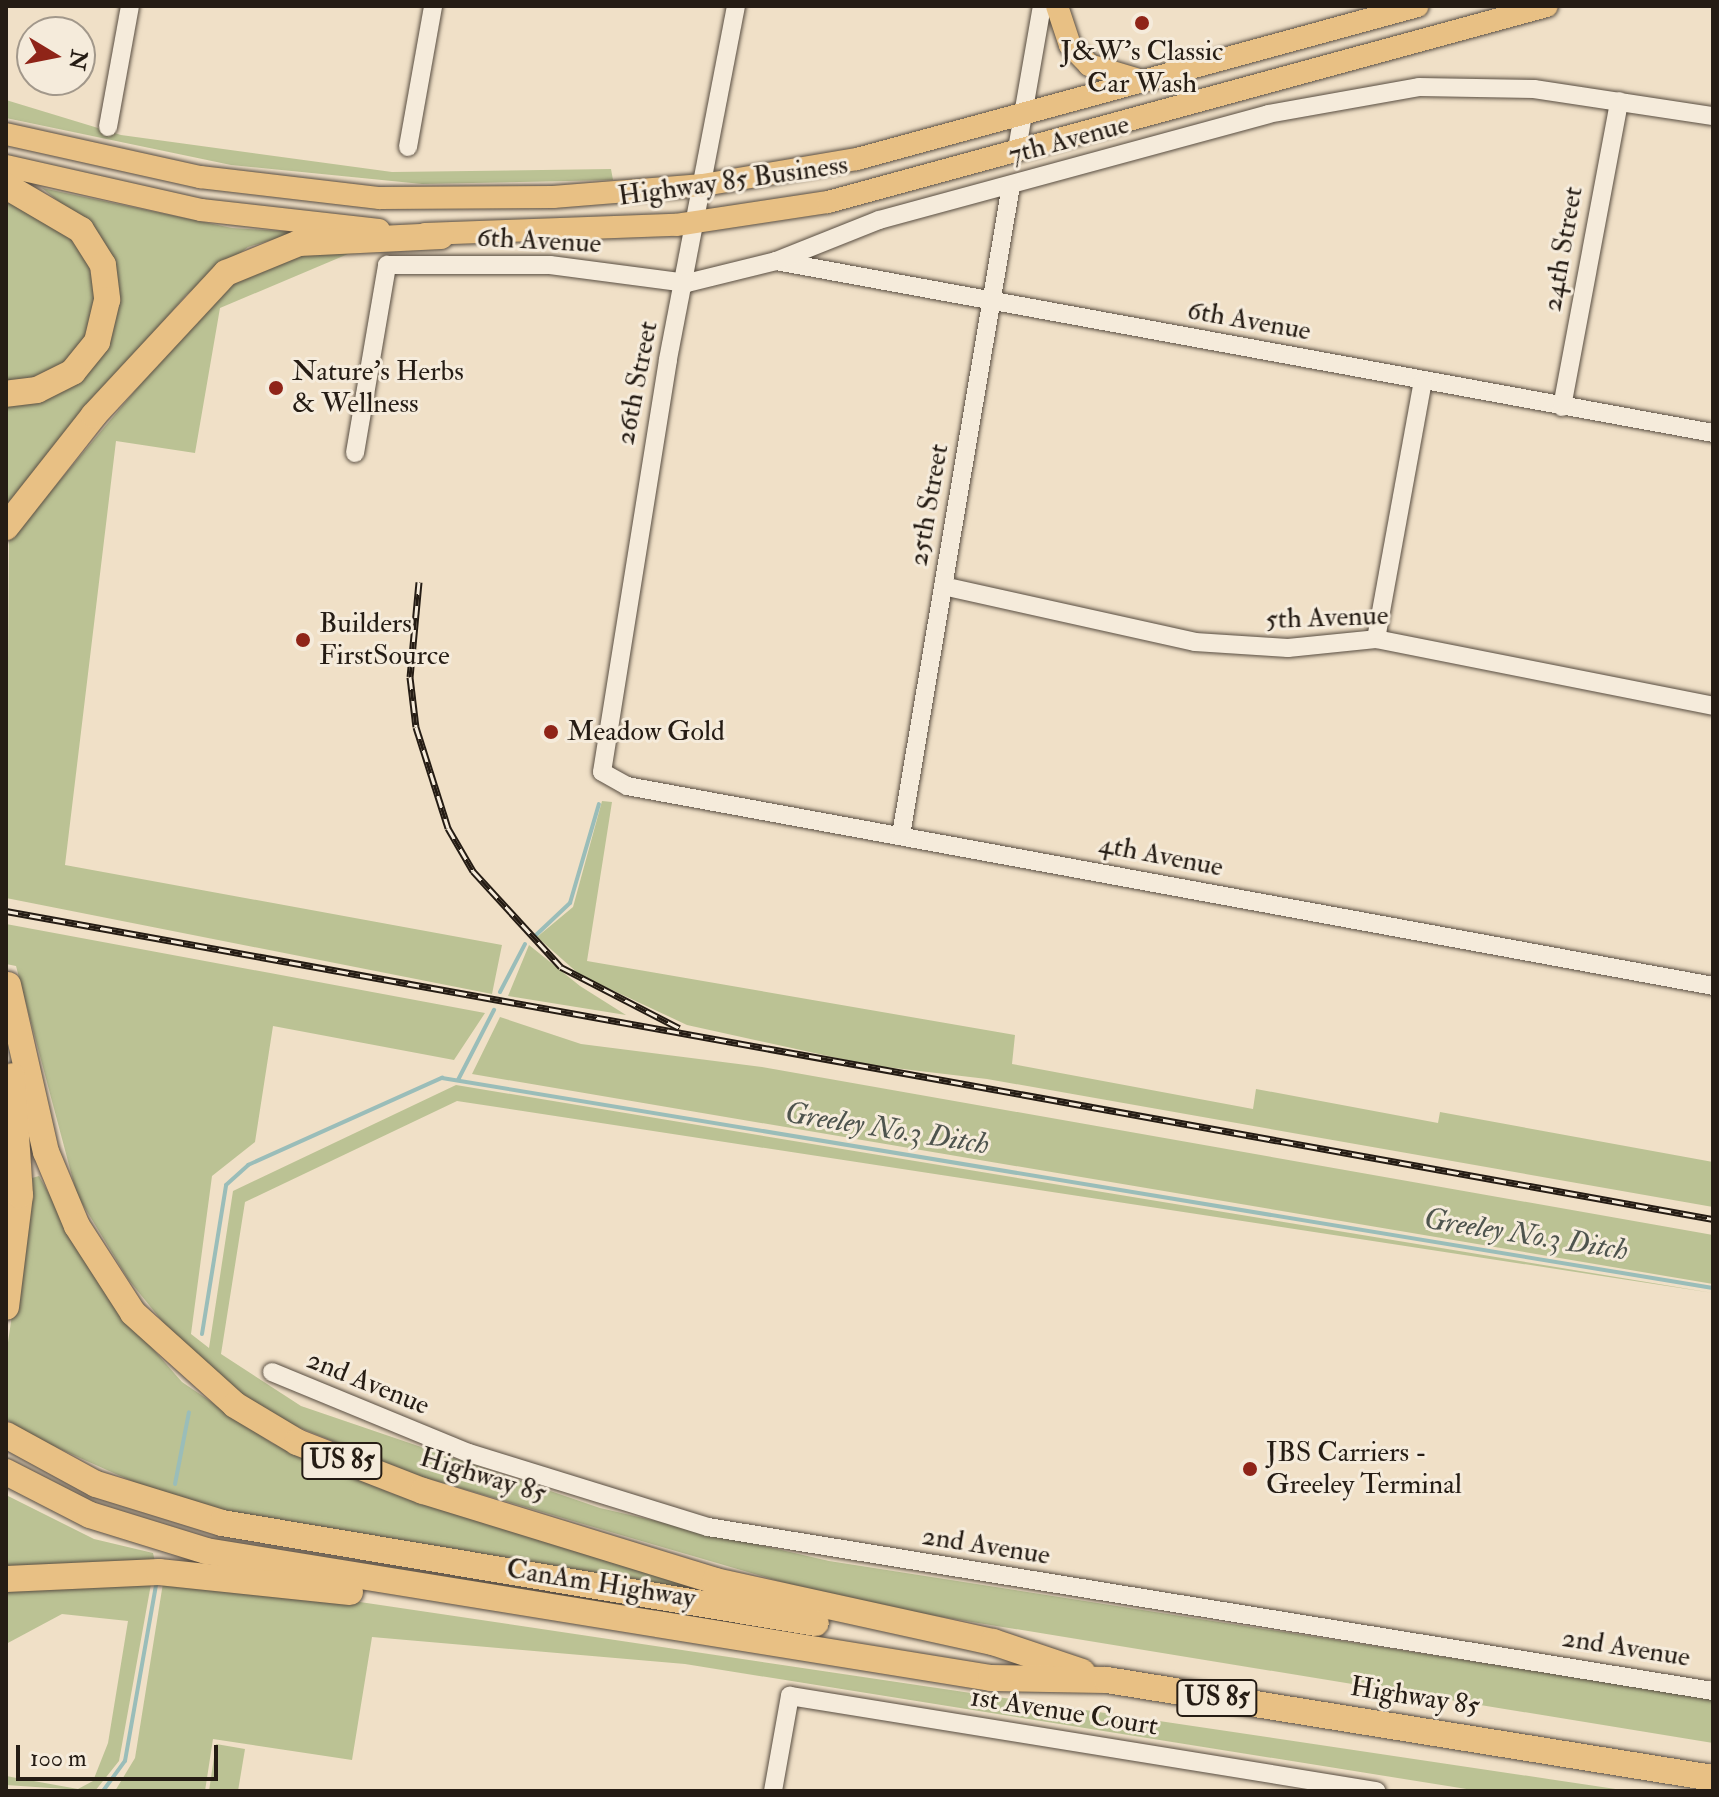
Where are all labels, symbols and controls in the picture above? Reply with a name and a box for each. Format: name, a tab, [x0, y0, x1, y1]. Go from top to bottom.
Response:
marker: J&W's Classic Car Wash	[1133, 14, 1151, 32]
north arrow	[16, 16, 96, 96]
place label: J&W's Classic Car Wash	[1061, 35, 1223, 101]
text: N	[62, 48, 93, 72]
street label: 7th Avenue	[1005, 108, 1133, 172]
street label: Highway 85 Business	[616, 148, 850, 214]
street label: 24th Street	[1535, 184, 1591, 314]
street label: 6th Avenue	[476, 221, 602, 261]
street label: 6th Avenue	[1185, 294, 1313, 348]
street label: 26th Street	[609, 318, 665, 448]
place label: Nature's Herbs & Wellness	[292, 355, 464, 421]
marker: Nature's Herbs & Wellness	[267, 379, 285, 397]
street label: 25th Street	[902, 441, 956, 569]
street label: 5th Avenue	[1265, 599, 1389, 637]
place label: Builders FirstSource	[319, 607, 450, 673]
marker: Builders FirstSource	[294, 631, 312, 649]
place label: Meadow Gold	[567, 715, 725, 749]
marker: Meadow Gold	[542, 723, 560, 741]
street label: 4th Avenue	[1096, 828, 1226, 884]
water label: Greeley No.3 Ditch	[782, 1095, 992, 1163]
water label: Greeley No.3 Ditch	[1421, 1201, 1631, 1269]
street label: 2nd Avenue	[302, 1343, 434, 1423]
place label: JBS Carriers - Greeley Terminal	[1266, 1436, 1462, 1502]
road number: US 85	[300, 1439, 384, 1483]
street label: Highway 85	[416, 1441, 550, 1511]
marker: JBS Carriers - Greeley Terminal	[1241, 1460, 1259, 1478]
street label: 2nd Avenue	[920, 1519, 1052, 1573]
street label: CanAm Highway	[504, 1552, 698, 1616]
street label: 2nd Avenue	[1560, 1621, 1692, 1675]
street label: Highway 85	[1348, 1670, 1482, 1724]
road number: US 85	[1175, 1676, 1259, 1720]
street label: 1st Avenue Court	[968, 1681, 1160, 1743]
scale bar	[20, 1729, 222, 1779]
text: 100 m	[30, 1743, 87, 1774]

